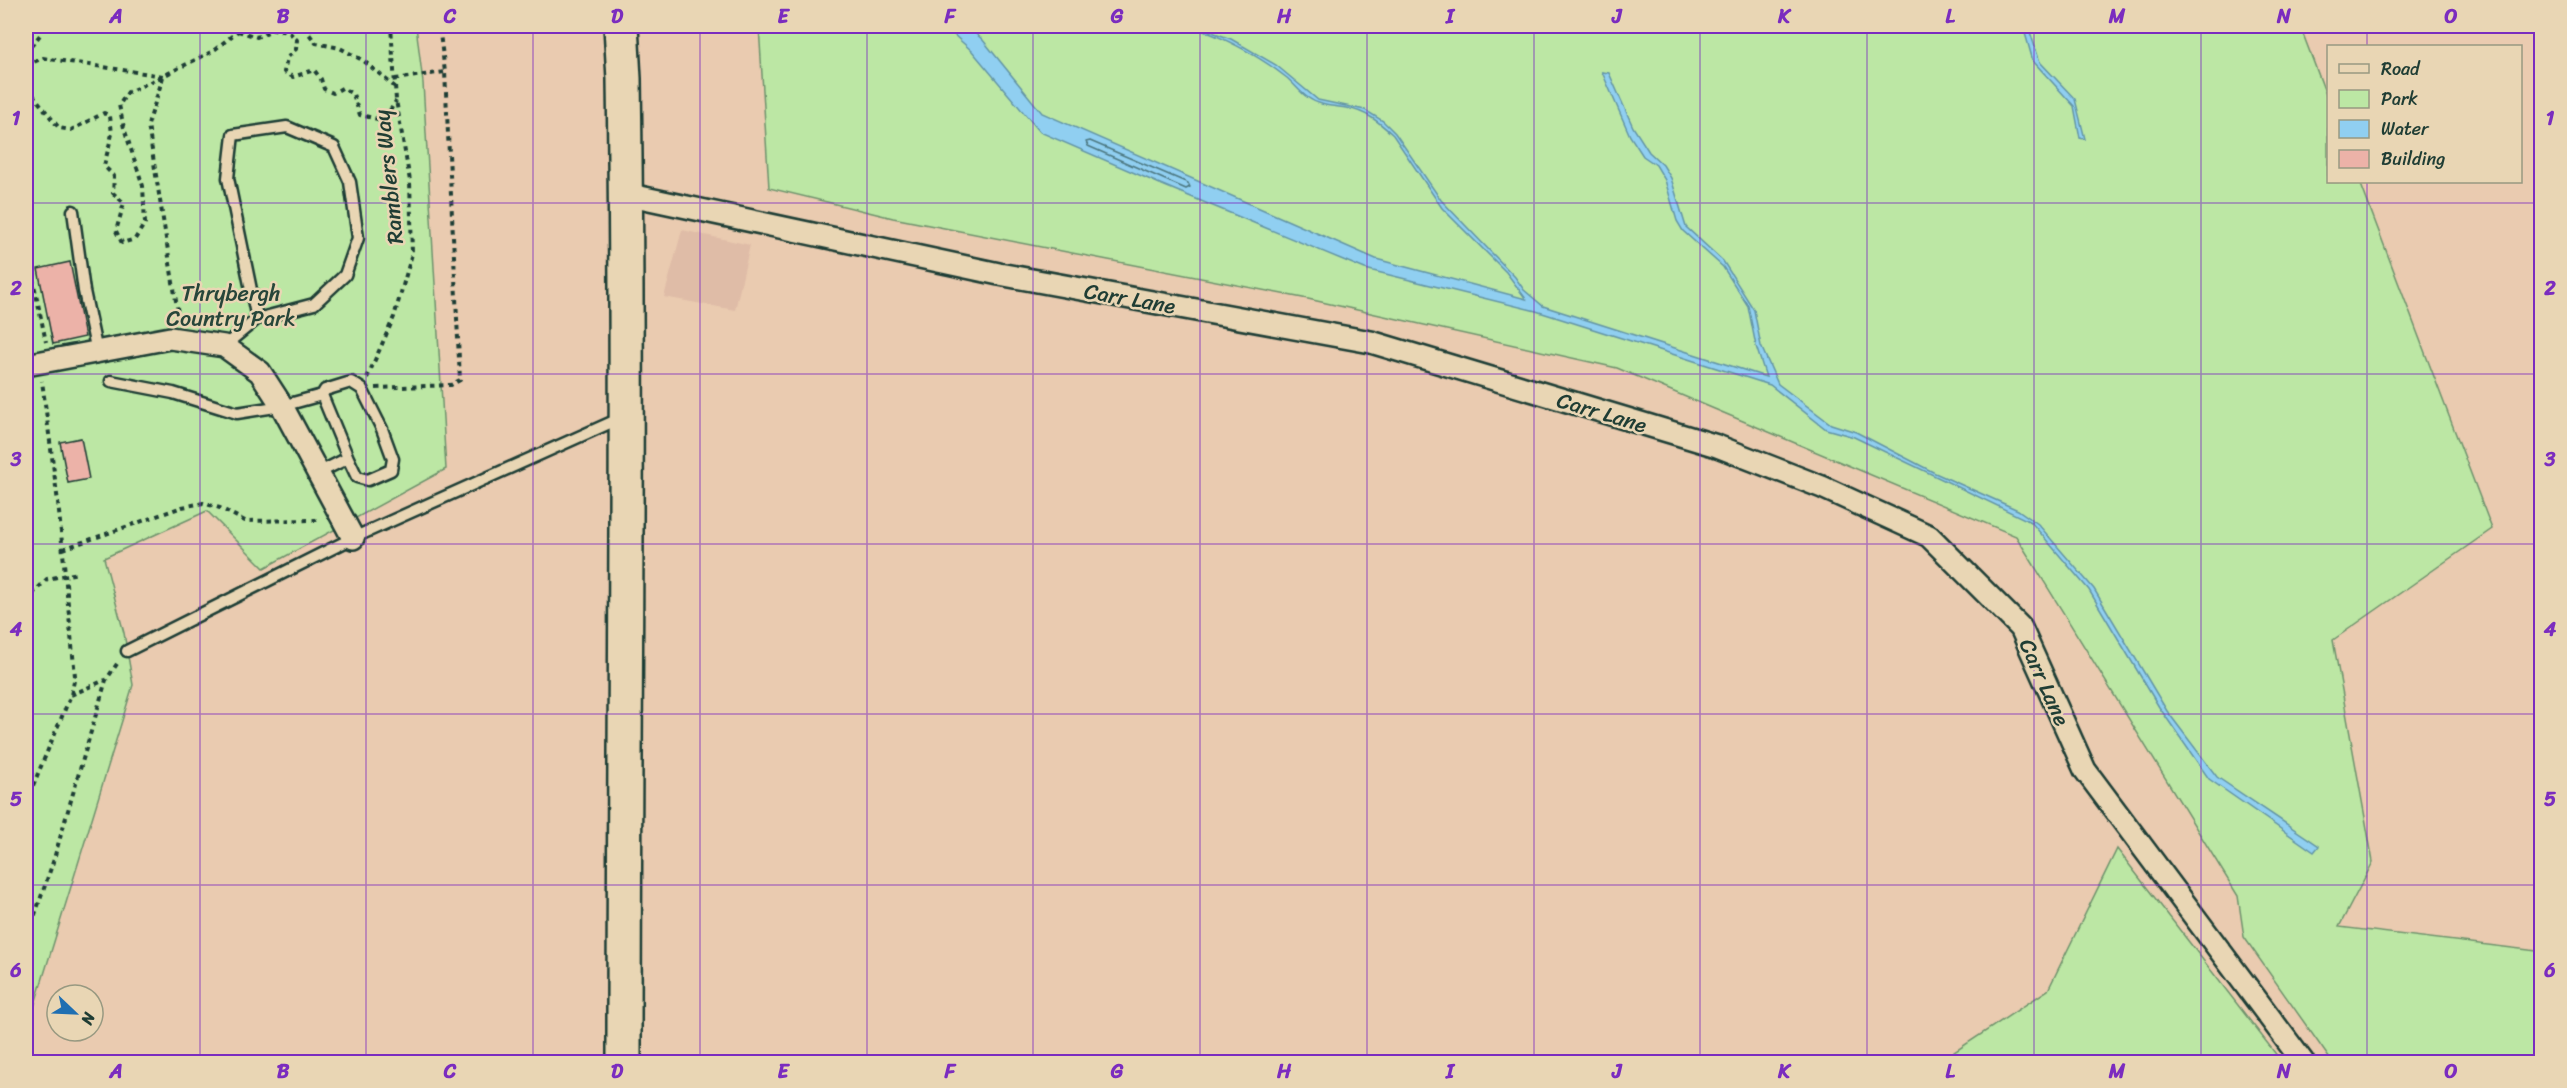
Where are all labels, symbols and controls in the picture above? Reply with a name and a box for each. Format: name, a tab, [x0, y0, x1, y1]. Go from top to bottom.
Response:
text: A	[108, 0, 123, 34]
text: B	[277, 0, 290, 34]
text: C	[443, 0, 457, 34]
text: D	[611, 0, 624, 34]
text: E	[777, 0, 790, 34]
text: F	[944, 0, 957, 34]
text: G	[1110, 0, 1124, 34]
text: H	[1276, 0, 1292, 34]
text: I	[1445, 0, 1456, 34]
text: J	[1611, 0, 1623, 34]
text: K	[1777, 0, 1792, 34]
text: L	[1945, 0, 1955, 34]
text: M	[2108, 0, 2126, 34]
text: N	[2276, 0, 2292, 34]
text: O	[2445, 0, 2458, 34]
legend	[2327, 45, 2522, 183]
text: Road	[2381, 53, 2421, 85]
text: Park	[2381, 83, 2418, 115]
text: 1	[12, 101, 21, 136]
text: 1	[2546, 101, 2555, 136]
street label: Ramblers Way	[362, 107, 415, 246]
text: Water	[2381, 113, 2430, 145]
text: Building	[2381, 143, 2445, 175]
text: 2	[9, 271, 22, 306]
street label: Carr Lane	[1081, 271, 1179, 326]
text: 2	[2543, 271, 2556, 306]
park label: Thrybergh Country Park	[166, 274, 296, 338]
street label: Carr Lane	[1552, 380, 1652, 445]
text: 3	[10, 442, 22, 477]
text: 3	[2544, 442, 2556, 477]
text: 4	[9, 612, 23, 647]
text: 4	[2543, 612, 2557, 647]
street label: Carr Lane	[2008, 632, 2081, 733]
text: 5	[10, 782, 22, 817]
text: 5	[2544, 782, 2556, 817]
text: 6	[9, 953, 22, 988]
text: 6	[2543, 953, 2556, 988]
north arrow	[45, 983, 105, 1043]
text: N	[72, 1007, 104, 1030]
text: A	[108, 1054, 123, 1088]
text: B	[277, 1054, 290, 1088]
text: C	[443, 1054, 457, 1088]
text: D	[611, 1054, 624, 1088]
text: E	[777, 1054, 790, 1088]
text: F	[944, 1054, 957, 1088]
text: G	[1110, 1054, 1124, 1088]
text: H	[1276, 1054, 1292, 1088]
text: I	[1445, 1054, 1456, 1088]
text: J	[1611, 1054, 1623, 1088]
text: K	[1777, 1054, 1792, 1088]
text: L	[1945, 1054, 1955, 1088]
text: M	[2108, 1054, 2126, 1088]
text: N	[2276, 1054, 2292, 1088]
text: O	[2445, 1054, 2458, 1088]

